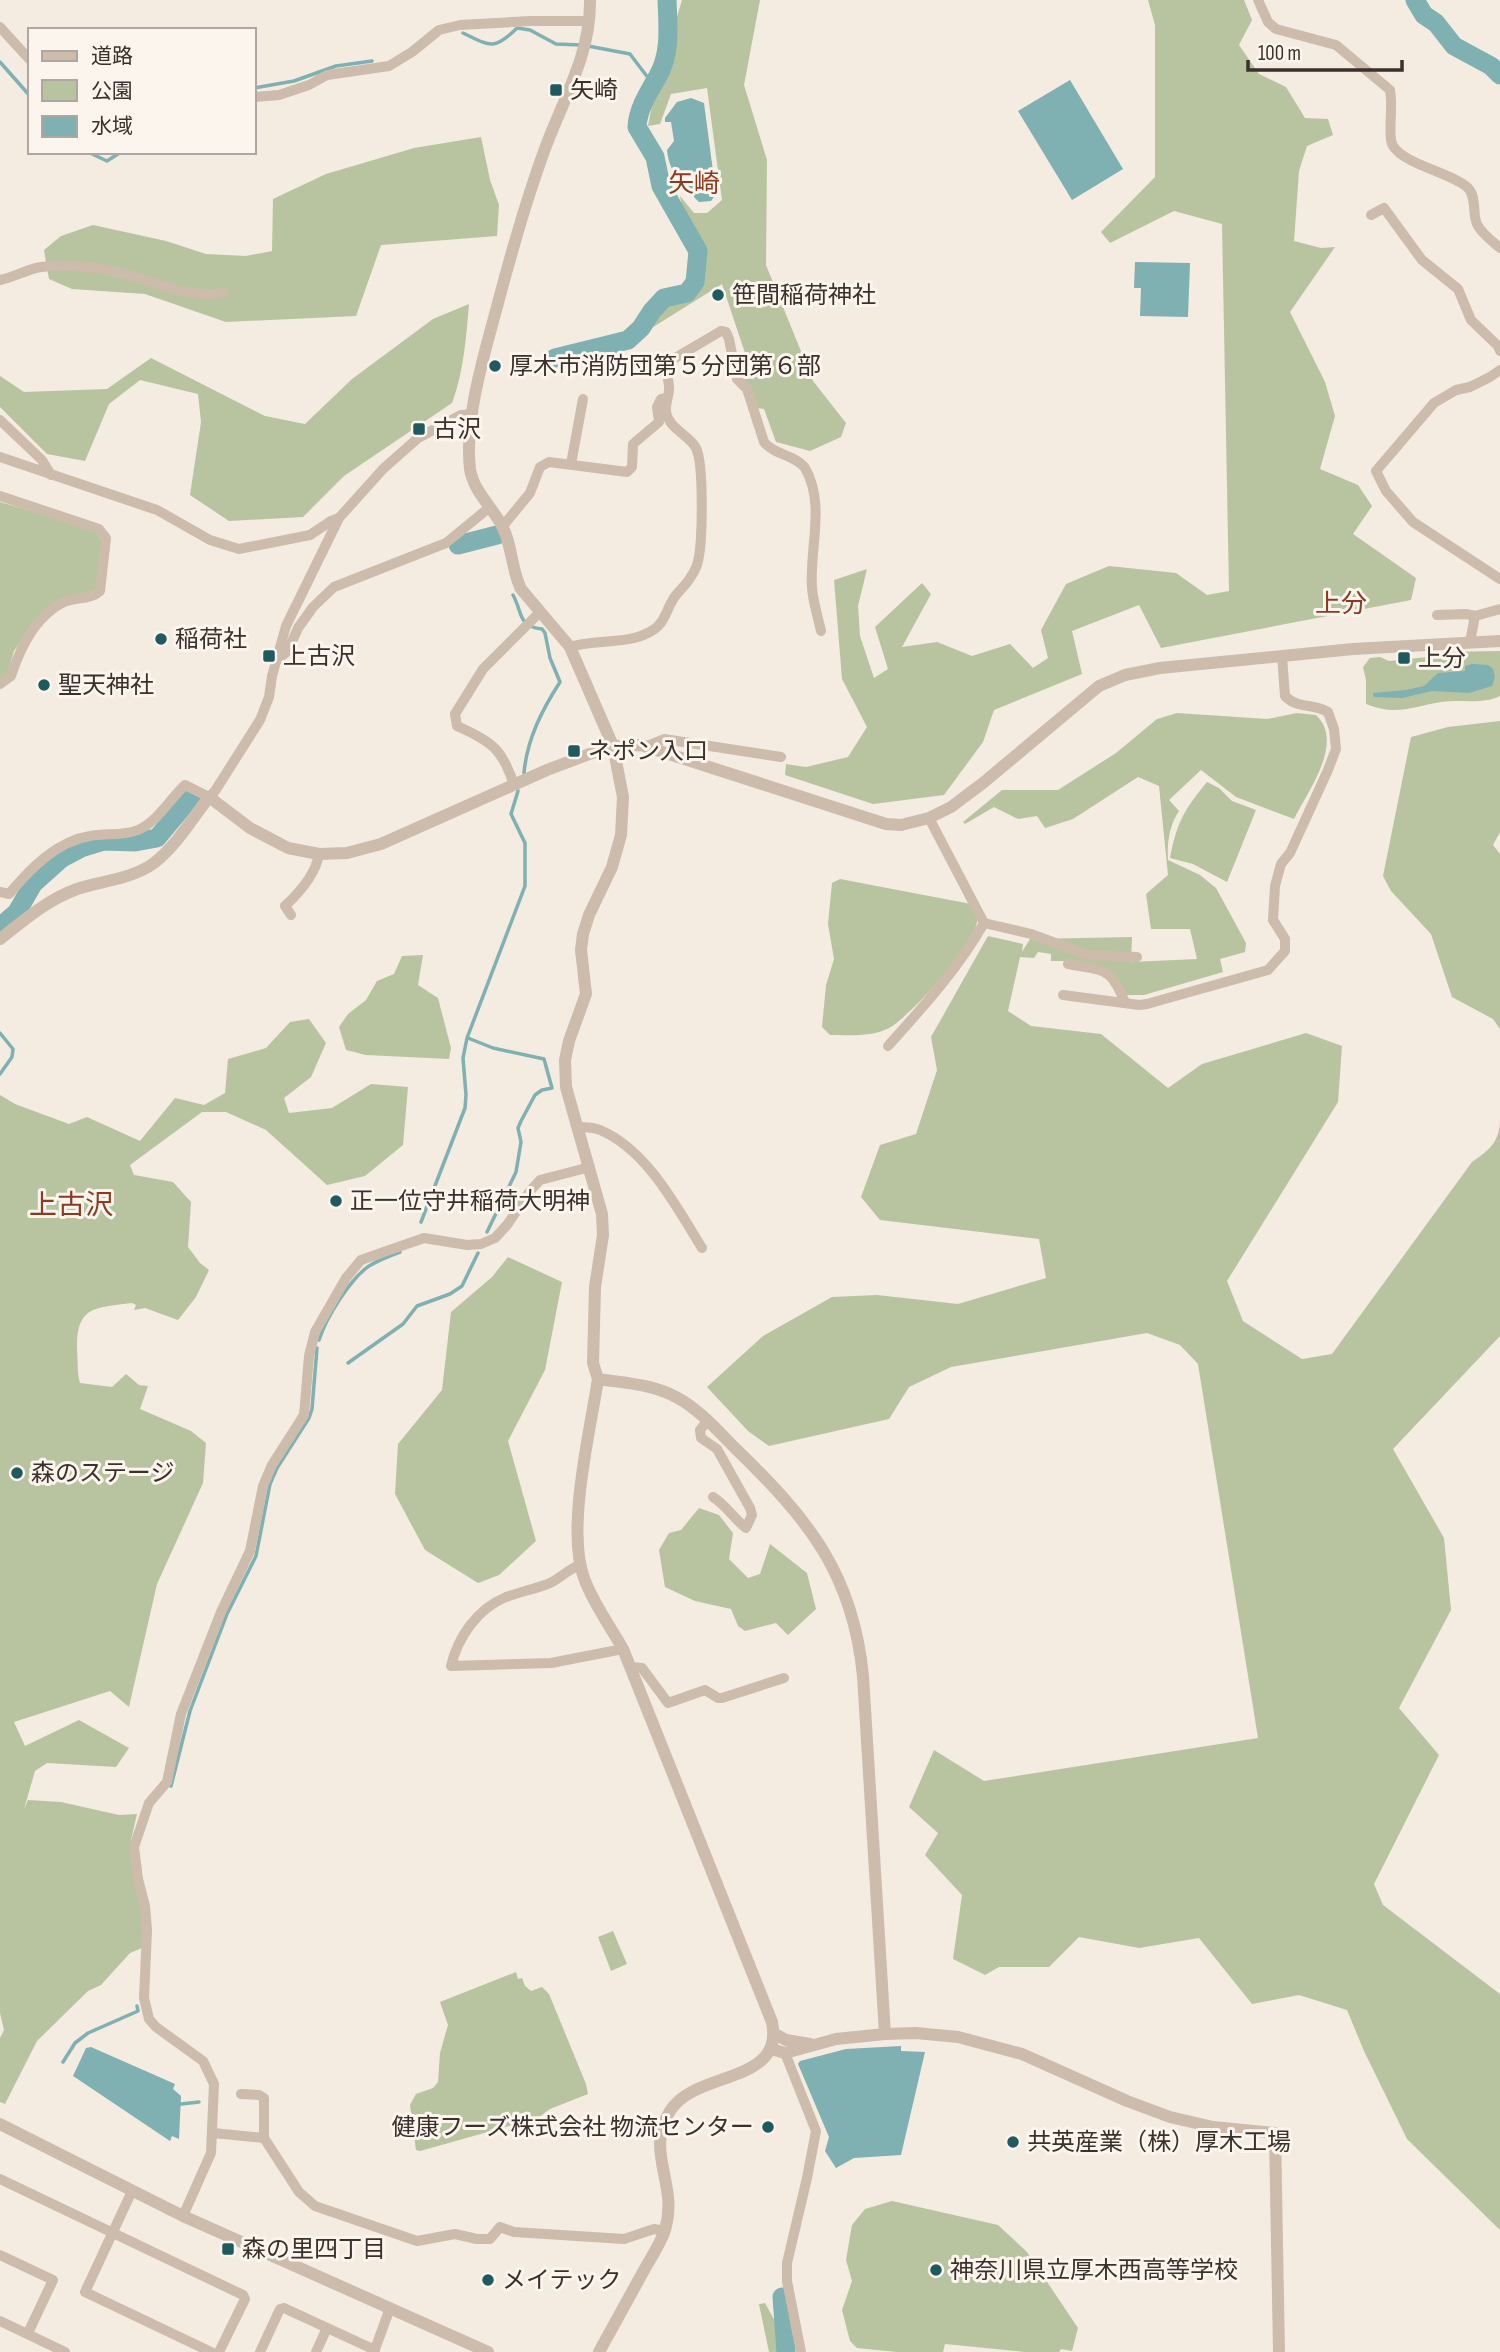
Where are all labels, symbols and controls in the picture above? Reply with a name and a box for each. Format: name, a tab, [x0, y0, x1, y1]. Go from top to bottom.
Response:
legend	[28, 28, 256, 154]
scale bar	[1248, 28, 1402, 72]
text: 100 m	[1258, 41, 1301, 66]
text: 道路	[91, 44, 133, 69]
place label: 矢崎	[570, 76, 618, 105]
text: 公園	[91, 79, 133, 104]
marker: 矢崎	[548, 82, 564, 98]
text: 水域	[91, 114, 133, 139]
district label: 矢崎	[668, 169, 720, 200]
place label: 笹間稲荷神社	[732, 281, 876, 310]
marker: 笹間稲荷神社	[710, 287, 726, 303]
place label: 厚木市消防団第５分団第６部	[509, 352, 821, 381]
marker: 厚木市消防団第５分団第６部	[487, 358, 503, 374]
place label: 古沢	[433, 415, 481, 444]
marker: 古沢	[411, 421, 427, 437]
district label: 上分	[1315, 589, 1367, 620]
place label: 稲荷社	[175, 625, 247, 654]
marker: 稲荷社	[153, 631, 169, 647]
place label: 上古沢	[283, 642, 355, 671]
place label: 上分	[1418, 644, 1466, 673]
marker: 上古沢	[261, 648, 277, 664]
marker: 上分	[1396, 650, 1412, 666]
place label: 聖天神社	[58, 671, 154, 700]
marker: 聖天神社	[36, 677, 52, 693]
place label: ネポン入口	[588, 737, 708, 766]
marker: ネポン入口	[566, 743, 582, 759]
place label: 正一位守井稲荷大明神	[350, 1187, 590, 1216]
district label: 上古沢	[29, 1189, 113, 1222]
marker: 正一位守井稲荷大明神	[328, 1193, 344, 1209]
place label: 森のステージ	[31, 1459, 175, 1488]
marker: 森のステージ	[9, 1465, 25, 1481]
place label: 健康フーズ株式会社 物流センター	[391, 2113, 754, 2142]
marker: 健康フーズ株式会社 物流センター	[760, 2119, 776, 2135]
place label: 共英産業（株）厚木工場	[1027, 2128, 1291, 2157]
marker: 共英産業（株）厚木工場	[1005, 2134, 1021, 2150]
place label: 森の里四丁目	[242, 2235, 386, 2264]
marker: 森の里四丁目	[220, 2241, 236, 2257]
place label: 神奈川県立厚木西高等学校	[950, 2256, 1238, 2285]
marker: 神奈川県立厚木西高等学校	[928, 2262, 944, 2278]
place label: メイテック	[502, 2266, 622, 2295]
marker: メイテック	[480, 2272, 496, 2288]

